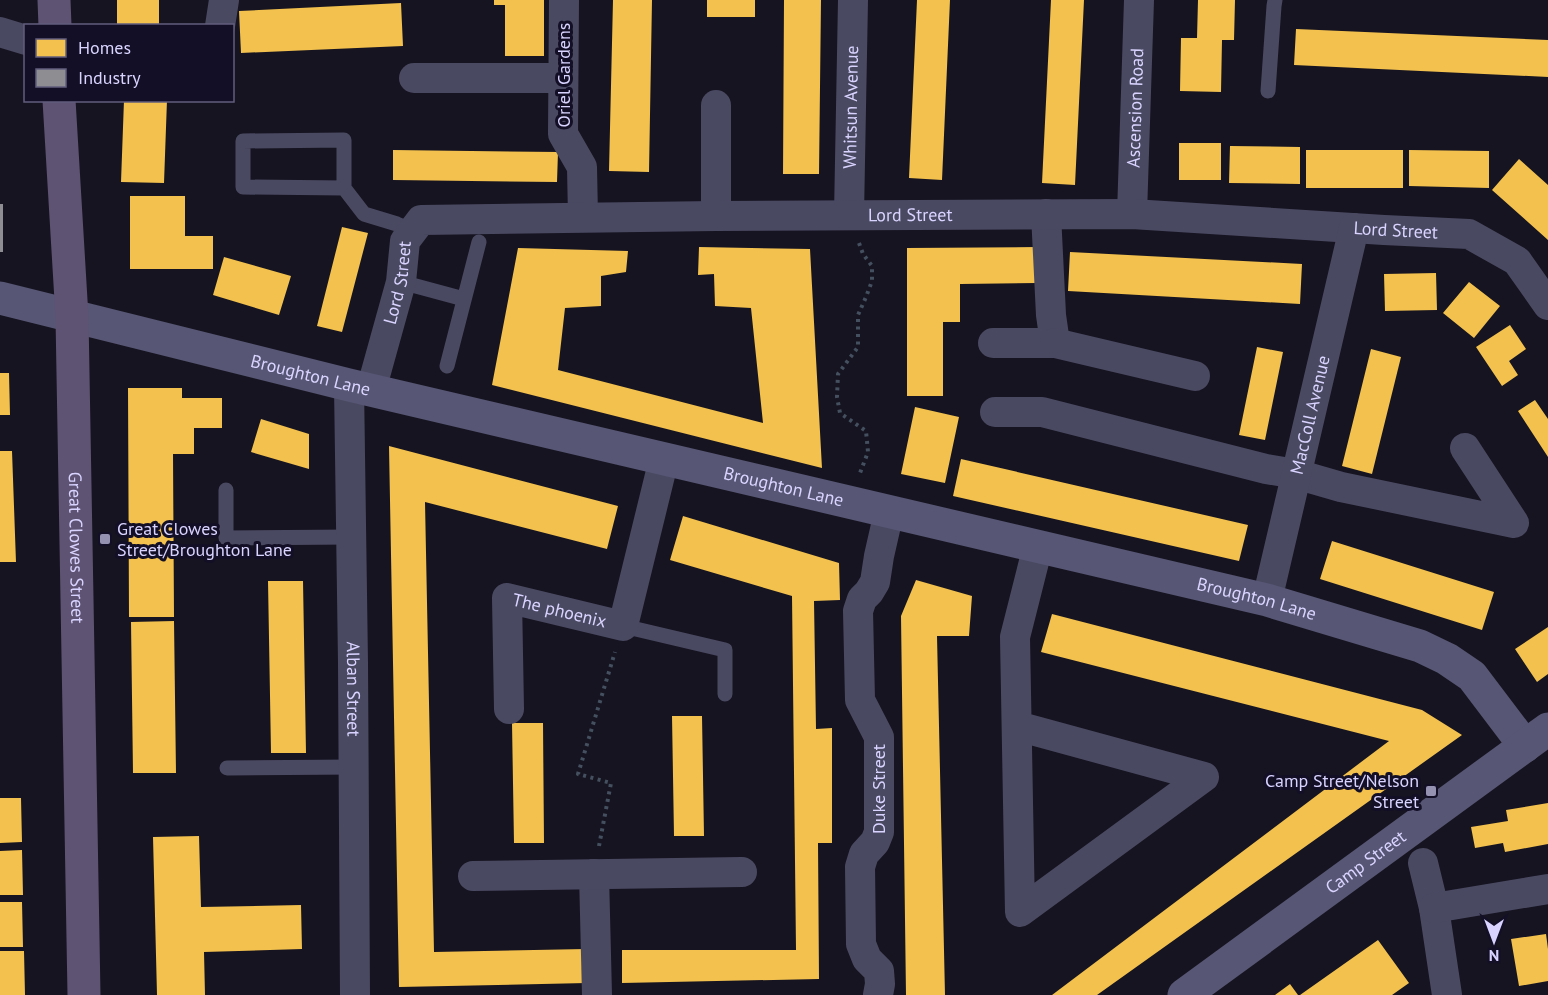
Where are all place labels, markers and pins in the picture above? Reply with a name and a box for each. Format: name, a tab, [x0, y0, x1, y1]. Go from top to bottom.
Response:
place label: Great Clowes Street/Broughton Lane	[117, 517, 292, 561]
marker: Great Clowes Street/Broughton Lane	[98, 532, 112, 546]
place label: Camp Street/Nelson Street	[1265, 769, 1419, 813]
marker: Camp Street/Nelson Street	[1424, 784, 1438, 798]

